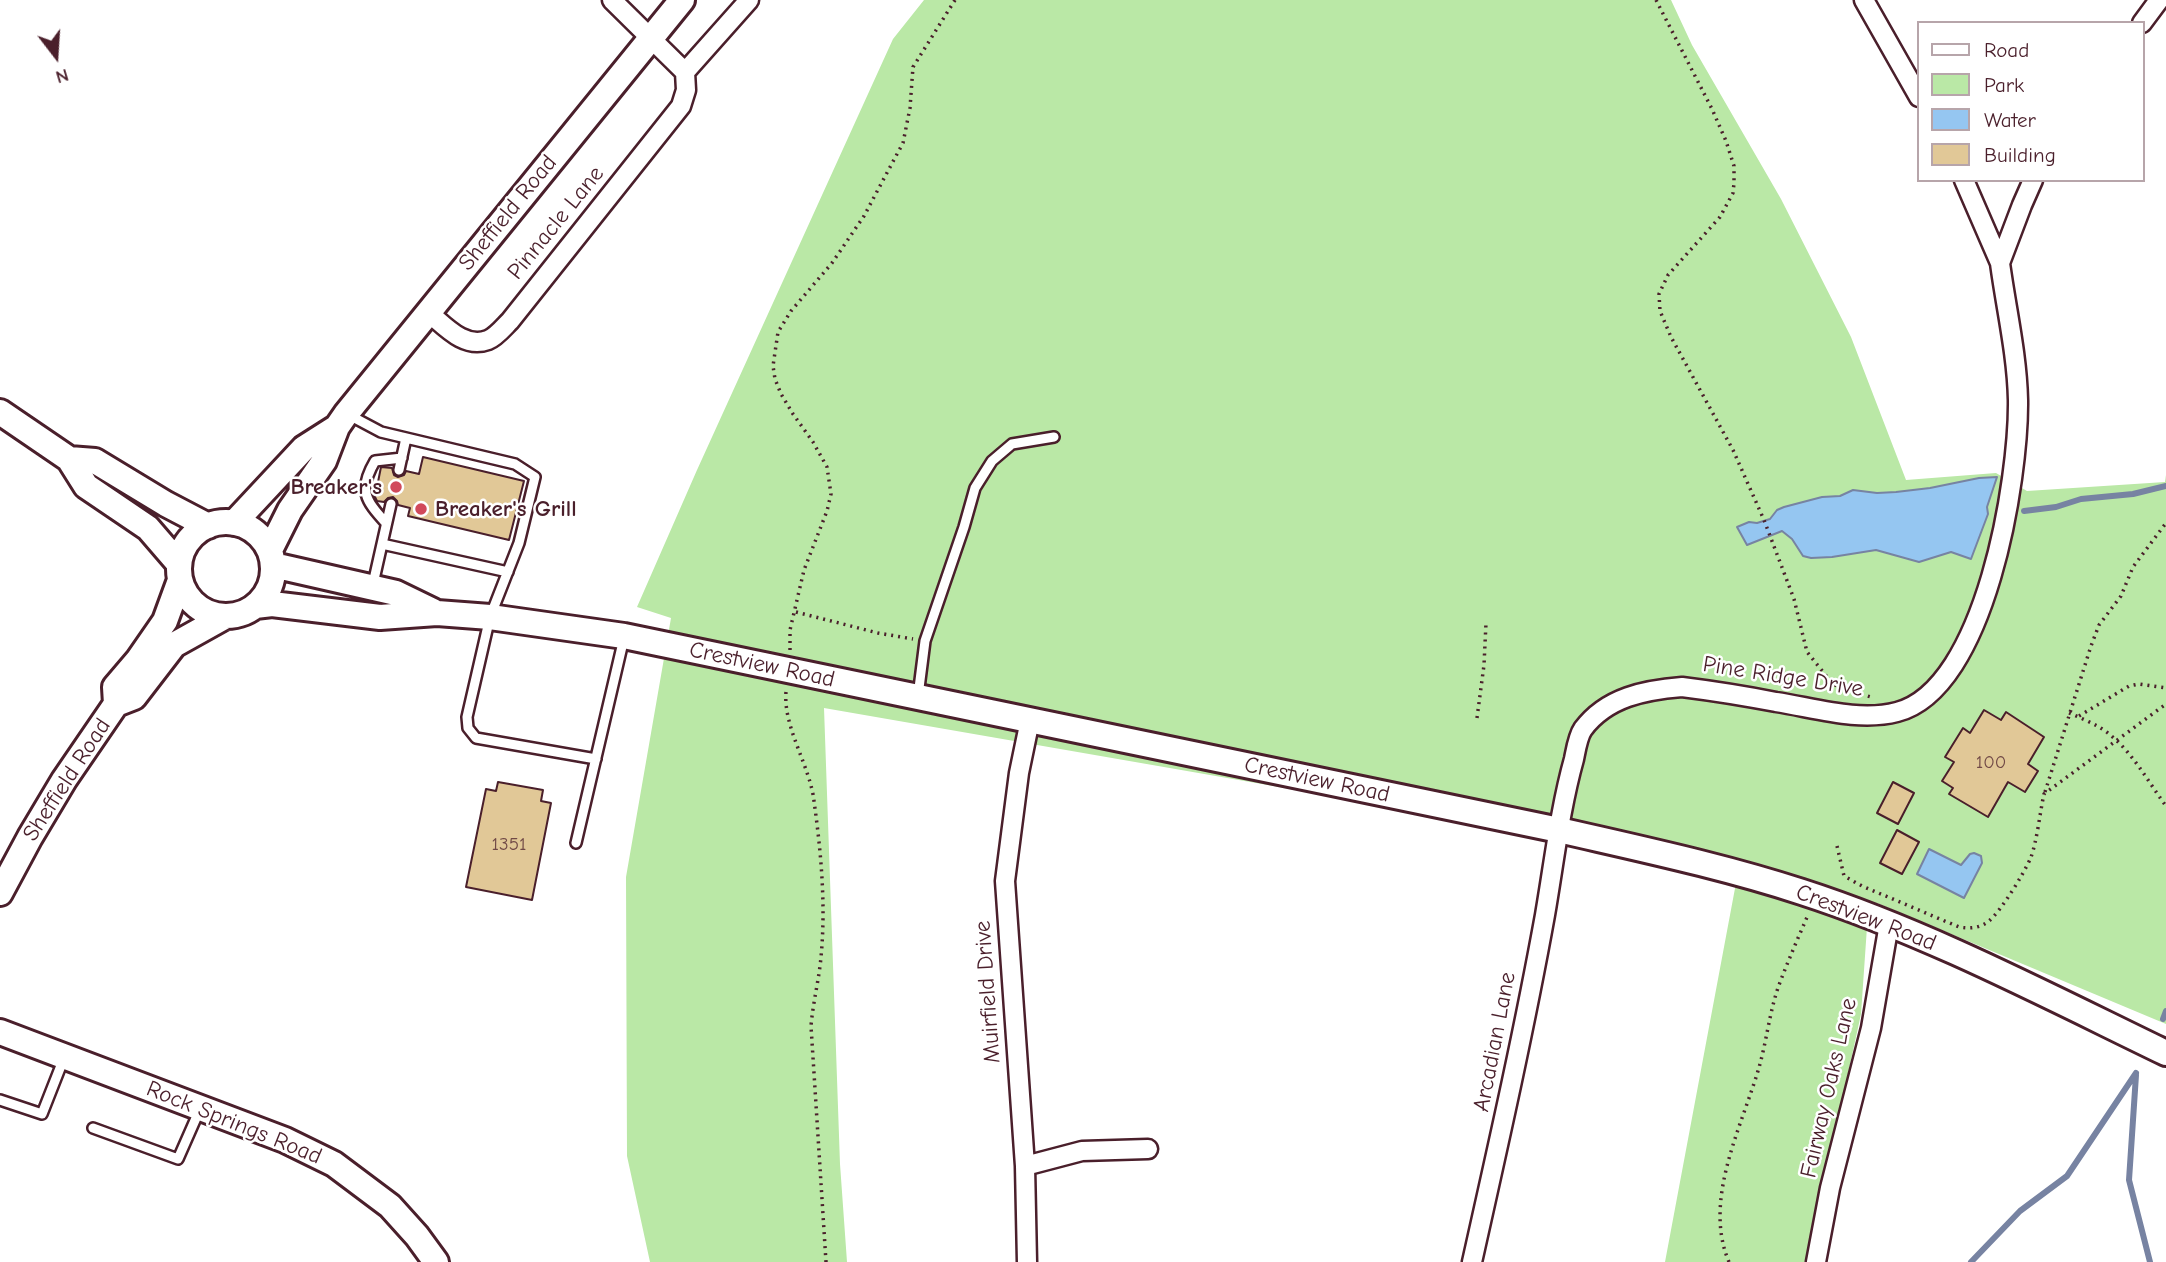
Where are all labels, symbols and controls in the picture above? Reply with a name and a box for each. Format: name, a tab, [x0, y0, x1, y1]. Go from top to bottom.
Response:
north arrow	[21, 21, 91, 91]
legend	[1918, 21, 2145, 182]
text: Road	[1984, 38, 2029, 62]
text: N	[53, 64, 71, 88]
text: Park	[1984, 73, 2024, 97]
text: Water	[1984, 108, 2036, 132]
text: Building	[1984, 143, 2056, 167]
street label: Sheffield Road	[453, 150, 563, 276]
street label: Pinnacle Lane	[502, 161, 610, 285]
place label: Breaker's	[290, 473, 382, 501]
marker: Breaker's	[388, 479, 404, 495]
place label: Breaker's Grill	[435, 495, 577, 523]
marker: Breaker's Grill	[413, 501, 429, 517]
street label: Crestview Road	[687, 636, 837, 694]
street label: Pine Ridge Drive	[1701, 651, 1865, 703]
street label: Sheffield Road	[17, 713, 117, 847]
street label: Crestview Road	[1242, 751, 1392, 809]
house number: 100	[1976, 752, 2006, 774]
house number: 1351	[492, 834, 526, 856]
street label: Crestview Road	[1792, 879, 1940, 957]
street label: Muirfield Drive	[969, 920, 1007, 1064]
street label: Arcadian Lane	[1468, 970, 1522, 1114]
street label: Fairway Oaks Lane	[1795, 995, 1863, 1181]
street label: Rock Springs Road	[142, 1075, 326, 1171]

